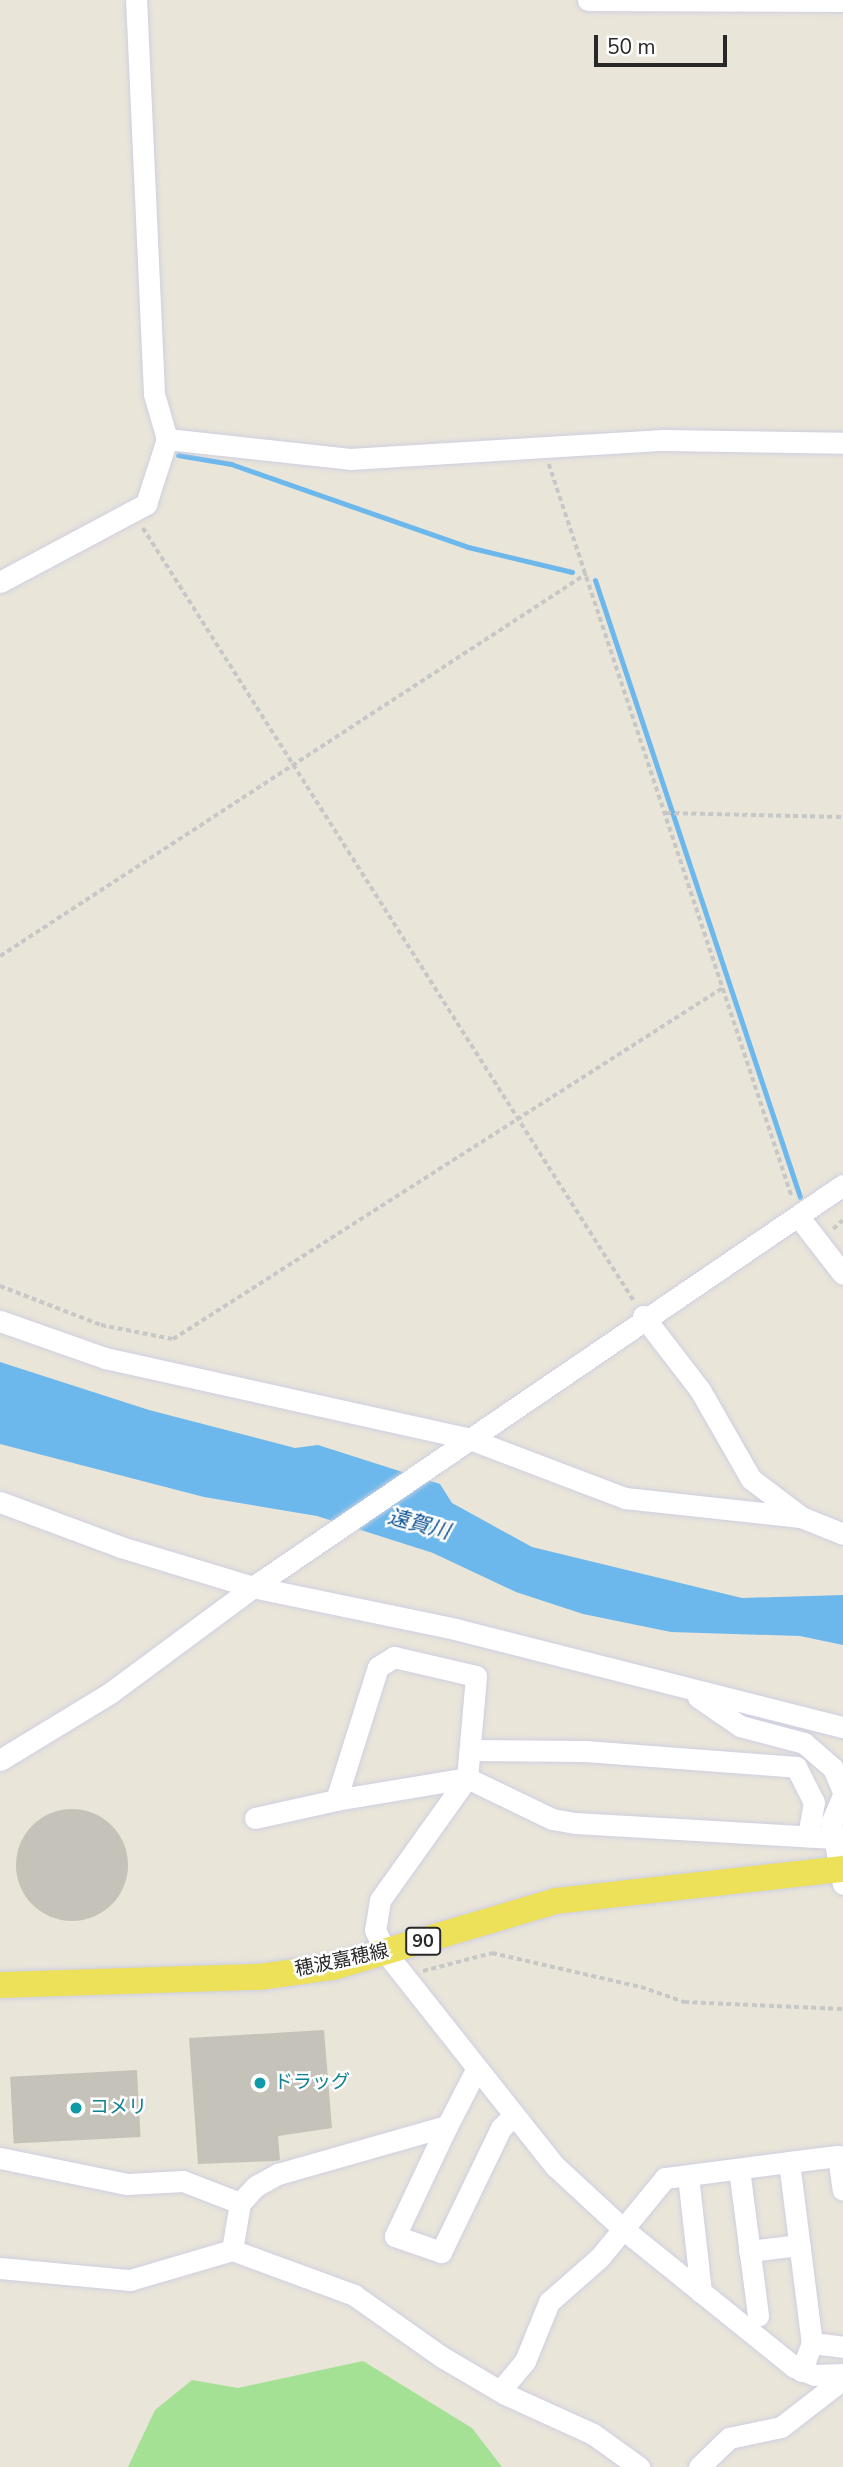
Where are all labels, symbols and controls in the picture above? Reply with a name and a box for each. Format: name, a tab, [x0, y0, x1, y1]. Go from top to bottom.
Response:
scale bar	[598, 21, 731, 65]
text: 50 m	[607, 33, 656, 61]
water label: 遠賀川	[385, 1504, 453, 1544]
road number: 90	[404, 1926, 442, 1955]
street label: 穂波嘉穂線	[293, 1940, 391, 1982]
place label: ドラッグ	[274, 2072, 350, 2094]
marker: ドラッグ	[252, 2075, 268, 2091]
place label: コメリ	[90, 2097, 147, 2119]
marker: コメリ	[68, 2100, 84, 2116]

